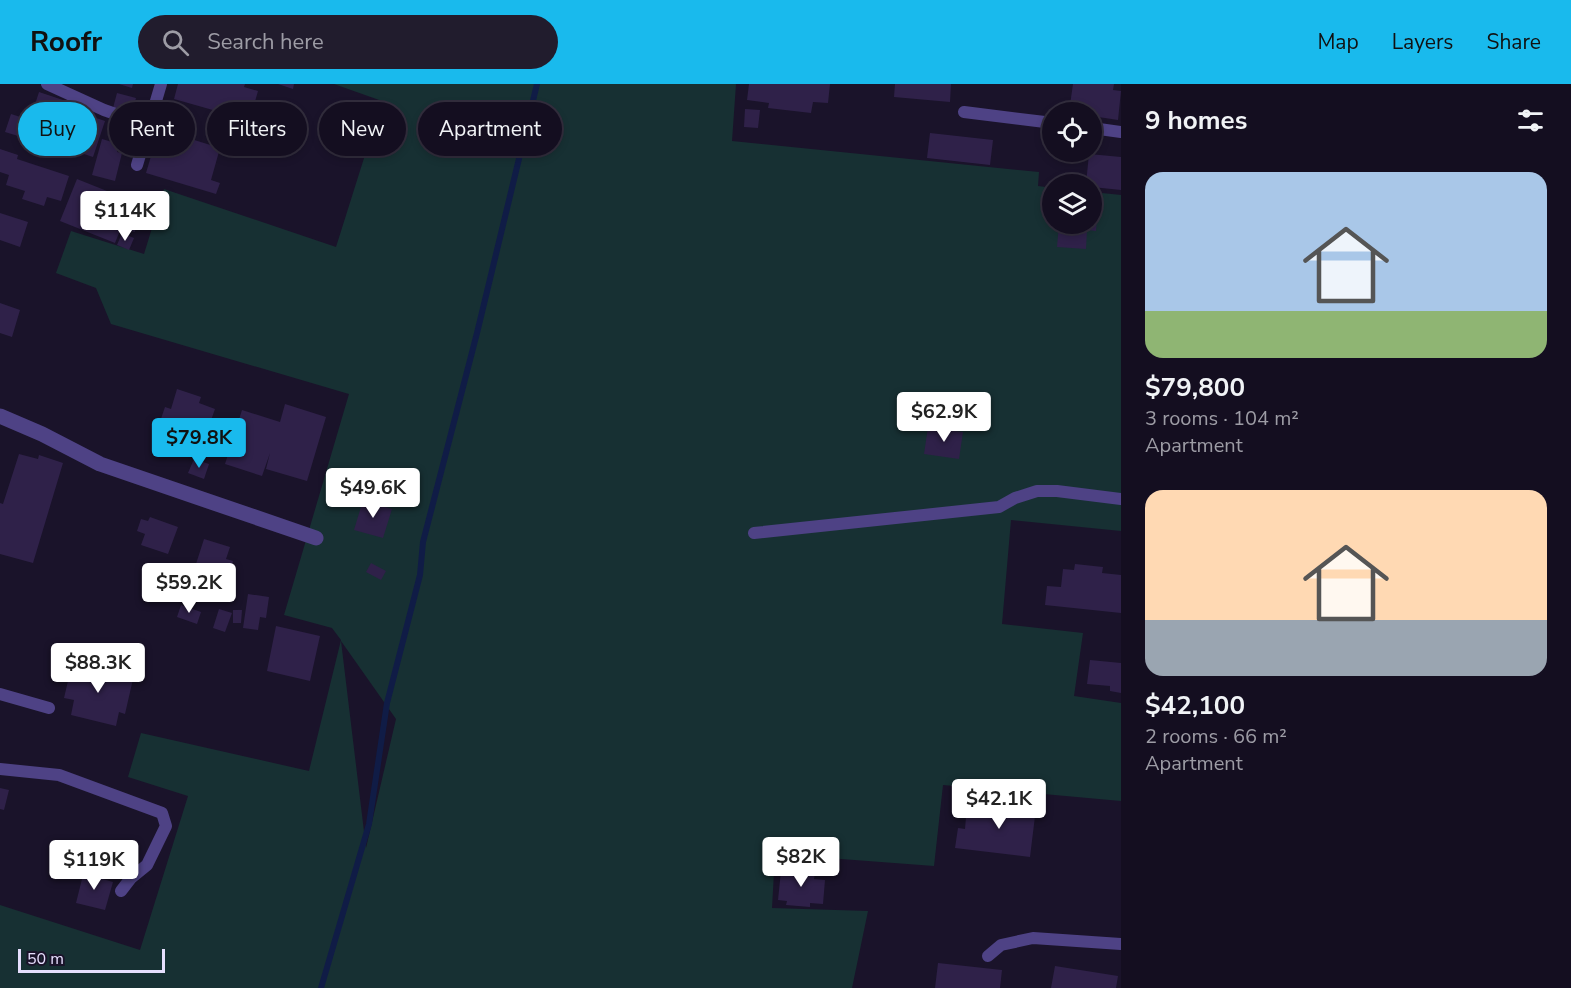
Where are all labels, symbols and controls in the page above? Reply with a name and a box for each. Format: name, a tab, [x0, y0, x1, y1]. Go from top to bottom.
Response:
search box	[138, 15, 558, 69]
text: Roofr	[30, 23, 102, 61]
icon: search	[159, 26, 192, 59]
text: Search here	[207, 27, 324, 57]
text: Map	[1317, 28, 1359, 56]
text: Layers	[1392, 28, 1453, 56]
text: Share	[1486, 28, 1541, 56]
chip: Buy	[18, 102, 97, 156]
chip: Rent	[109, 102, 195, 156]
chip: Filters	[207, 102, 307, 156]
chip: New	[319, 102, 406, 156]
chip: Apartment	[418, 102, 562, 156]
map controls	[1042, 102, 1102, 234]
button: locate	[1042, 102, 1102, 162]
text: 9 homes	[1145, 103, 1247, 138]
icon: filters	[1514, 104, 1547, 137]
button: layers	[1042, 174, 1102, 234]
pin: $114K	[83, 191, 167, 242]
text: $114K	[94, 197, 156, 224]
icon: home	[1292, 211, 1400, 319]
text: $79,800	[1145, 370, 1245, 405]
pin: $62.9K	[895, 392, 993, 443]
text: $62.9K	[911, 398, 977, 425]
text: 3 rooms · 104 m²	[1145, 405, 1299, 432]
pin: $79.8K	[150, 418, 248, 469]
text: $79.8K	[166, 424, 232, 451]
text: Apartment	[1145, 432, 1243, 459]
pin: $49.6K	[324, 468, 422, 519]
text: $49.6K	[340, 474, 406, 501]
icon: home	[1292, 529, 1400, 637]
pin: $59.2K	[140, 563, 238, 614]
text: $59.2K	[156, 569, 222, 596]
pin: $88.3K	[49, 643, 147, 694]
text: $88.3K	[65, 649, 131, 676]
text: $42,100	[1145, 688, 1245, 723]
text: 2 rooms · 66 m²	[1145, 723, 1287, 750]
text: Apartment	[1145, 750, 1243, 777]
pin: $42.1K	[950, 779, 1048, 830]
text: $42.1K	[966, 785, 1032, 812]
pin: $82K	[765, 837, 837, 888]
pin: $119K	[52, 840, 136, 891]
text: $82K	[776, 843, 826, 870]
text: $119K	[63, 846, 125, 873]
scale bar	[18, 946, 165, 974]
text: 50 m	[27, 948, 64, 970]

